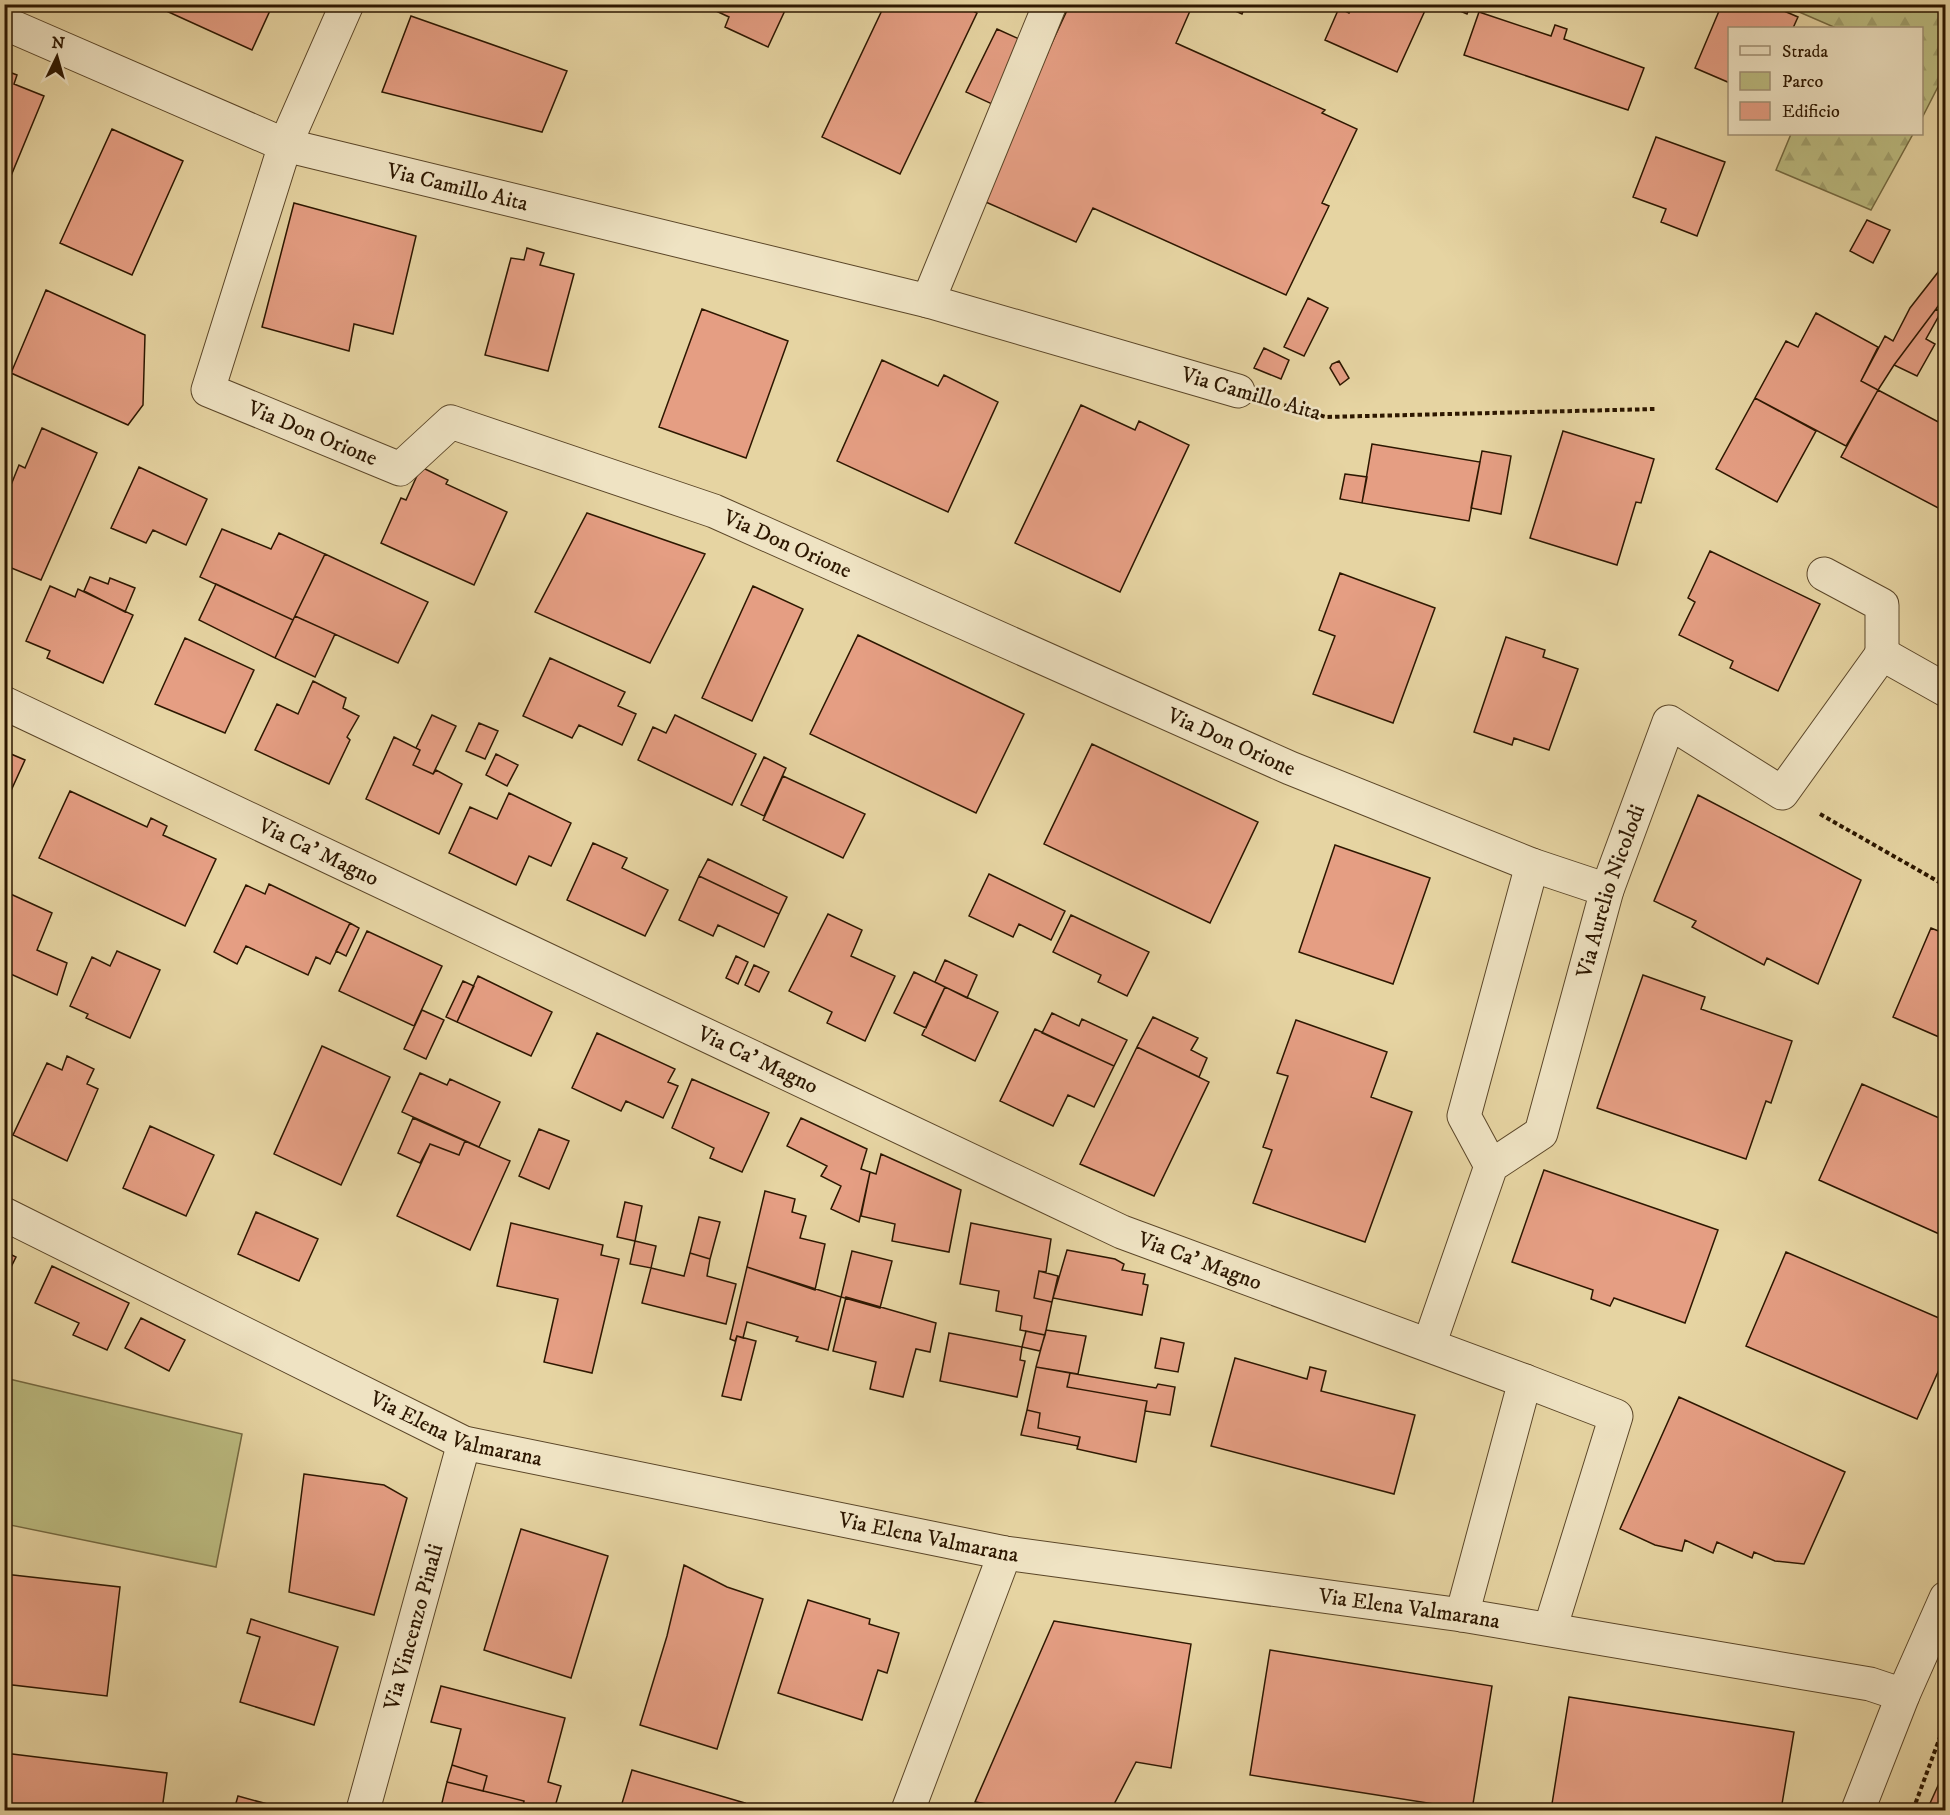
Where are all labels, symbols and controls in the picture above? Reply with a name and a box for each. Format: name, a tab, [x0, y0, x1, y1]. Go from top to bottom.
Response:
north arrow	[27, 27, 87, 87]
legend	[1728, 27, 1923, 135]
text: N	[51, 33, 66, 54]
text: Strada	[1782, 41, 1829, 63]
text: Parco	[1782, 71, 1823, 93]
text: Edificio	[1782, 101, 1840, 123]
street label: Via Camillo Aita	[383, 157, 532, 217]
street label: Via Camillo Aita	[1177, 361, 1325, 427]
street label: Via Don Orione	[243, 394, 381, 472]
street label: Via Don Orione	[718, 503, 856, 584]
street label: Via Don Orione	[1162, 701, 1299, 782]
street label: Via Aurelio Nicolodi	[1570, 801, 1651, 982]
street label: Via Ca' Magno	[253, 811, 383, 892]
street label: Via Ca' Magno	[692, 1019, 822, 1100]
street label: Via Ca' Magno	[1133, 1225, 1266, 1296]
street label: Via Elena Valmarana	[364, 1384, 545, 1472]
street label: Via Elena Valmarana	[835, 1506, 1021, 1568]
street label: Via Vincenzo Pinali	[377, 1541, 449, 1714]
street label: Via Elena Valmarana	[1316, 1582, 1503, 1635]

